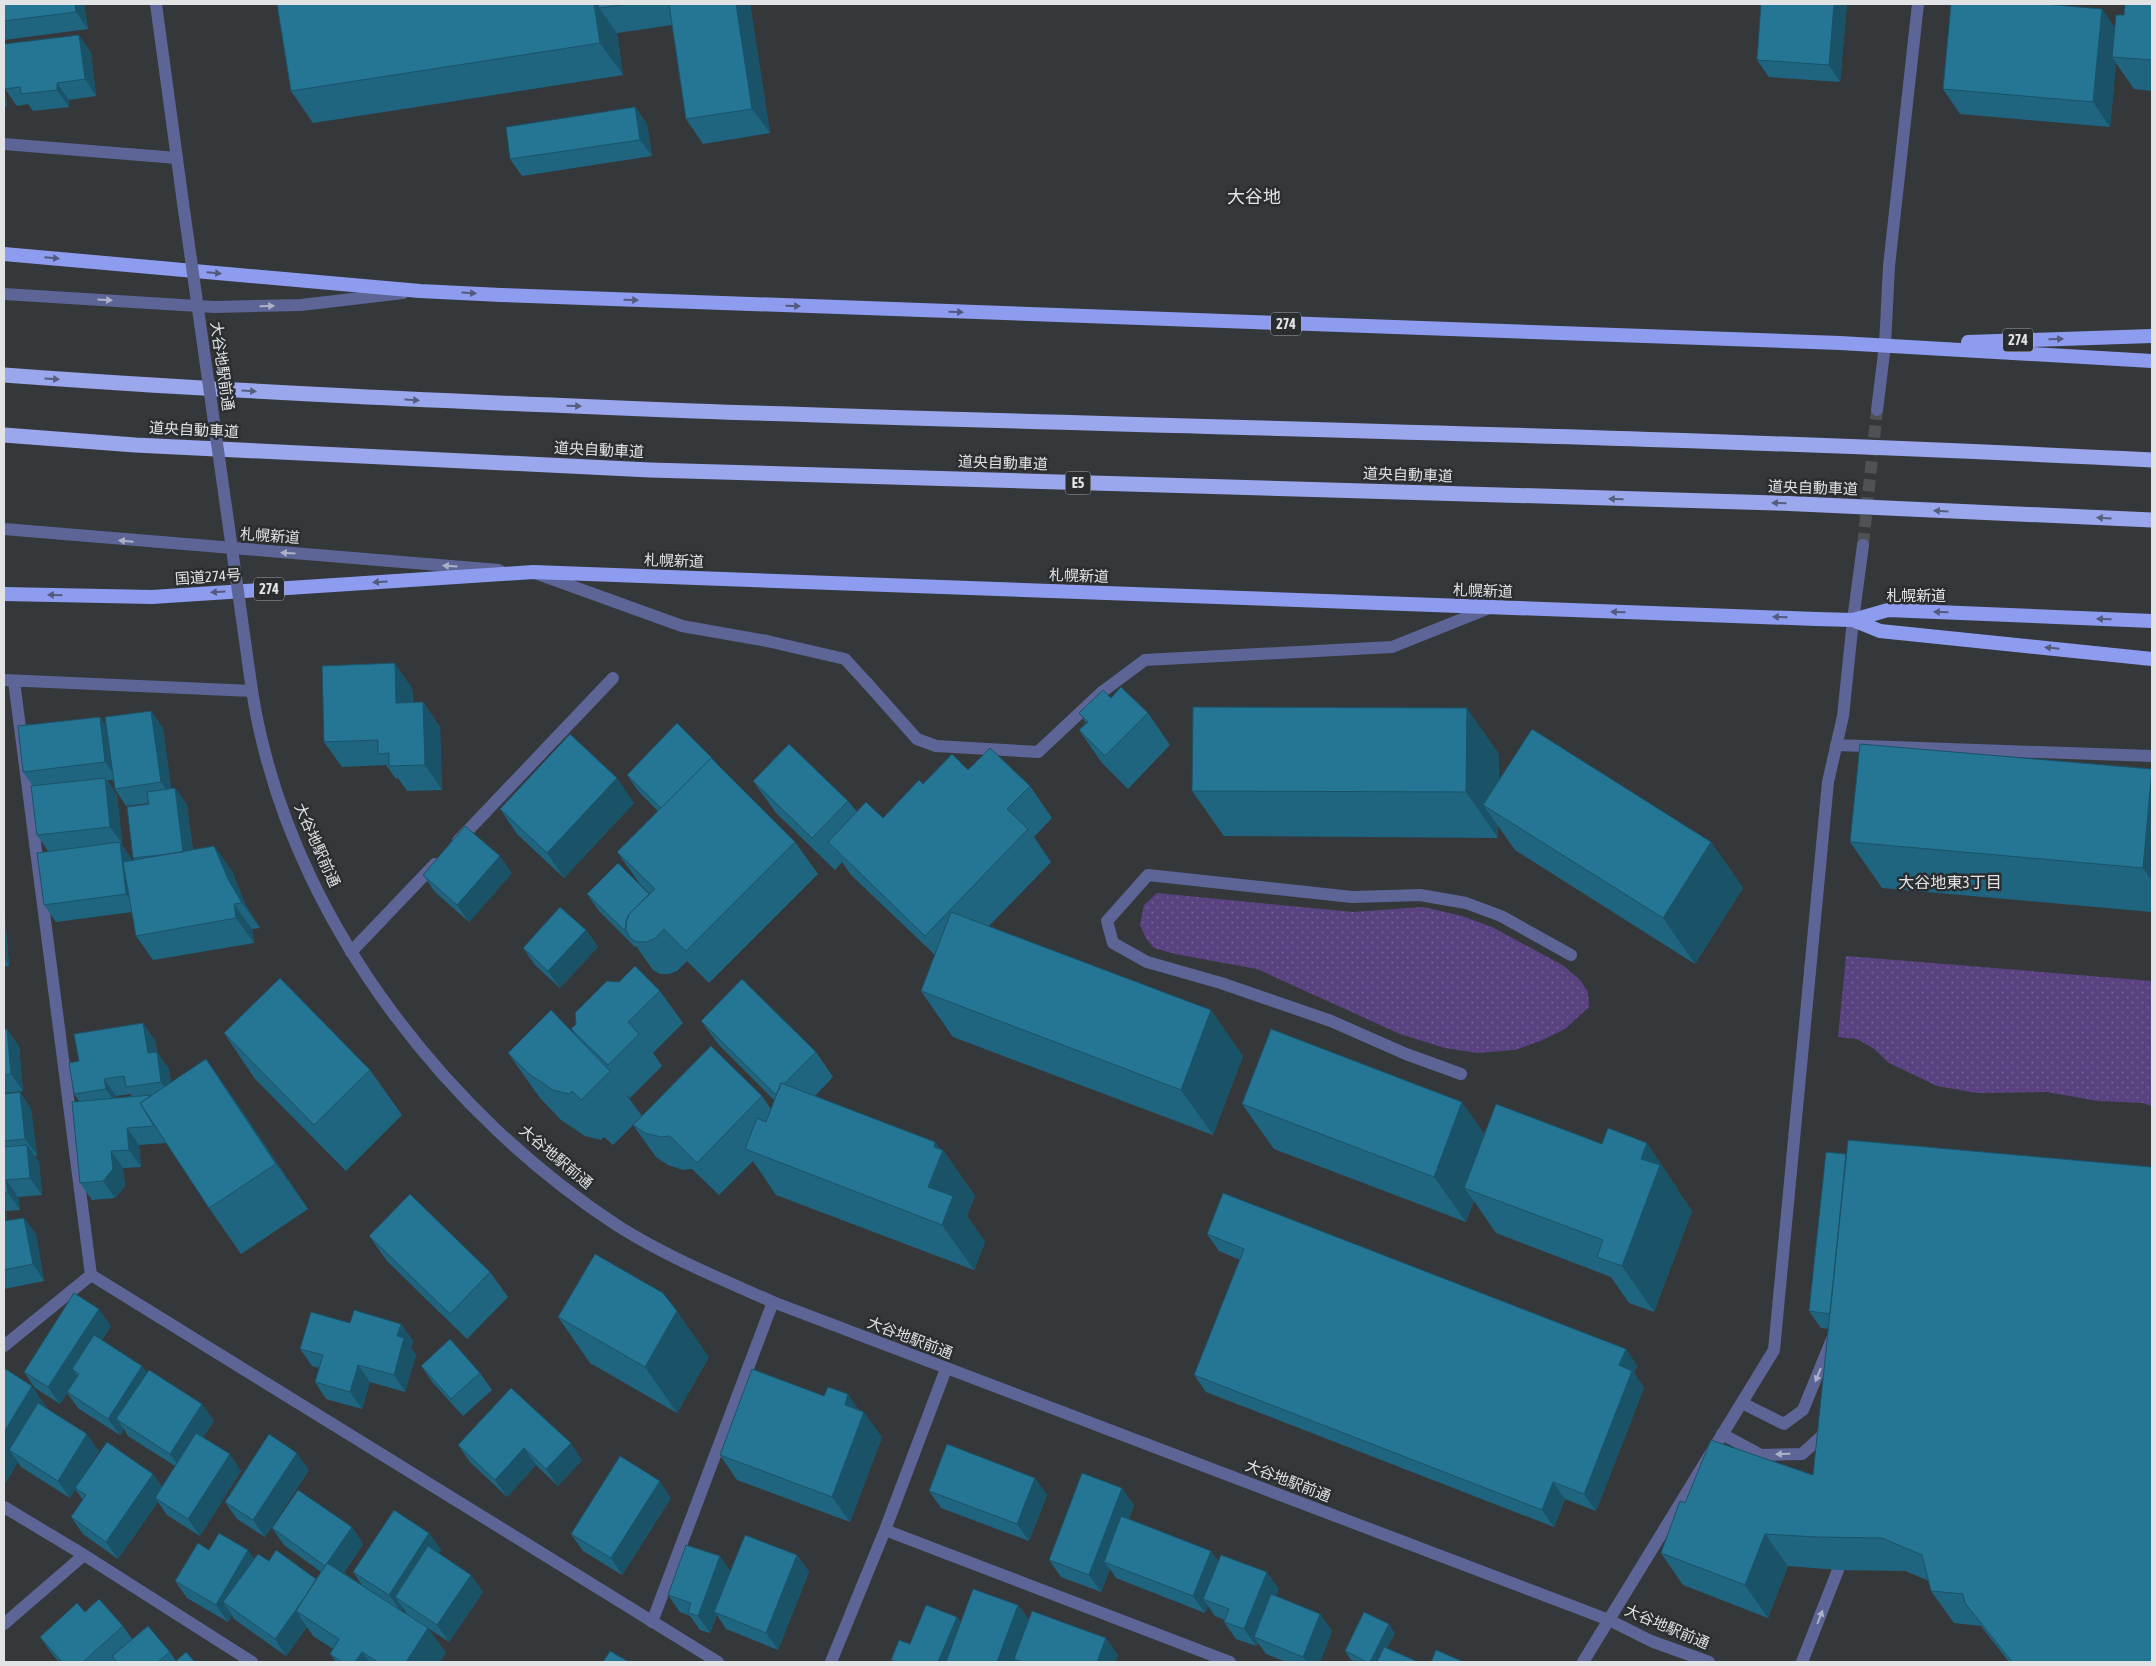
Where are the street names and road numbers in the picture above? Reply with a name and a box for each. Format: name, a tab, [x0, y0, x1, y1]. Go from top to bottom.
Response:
road number: 274	[1271, 312, 1301, 336]
street label: 大谷地駅前通	[208, 320, 237, 412]
road number: 274	[2003, 328, 2033, 352]
street label: 道央自動車道	[149, 419, 239, 440]
street label: 道央自動車道	[554, 439, 644, 460]
street label: 道央自動車道	[958, 452, 1048, 473]
street label: 道央自動車道	[1363, 464, 1453, 485]
road number: E5	[1066, 472, 1090, 494]
street label: 道央自動車道	[1768, 477, 1858, 498]
street label: 札幌新道	[240, 525, 301, 546]
street label: 札幌新道	[644, 551, 704, 570]
street label: 国道274号	[174, 566, 242, 587]
street label: 札幌新道	[1049, 566, 1109, 585]
road number: 274	[254, 578, 284, 600]
street label: 札幌新道	[1453, 581, 1513, 600]
street label: 札幌新道	[1886, 587, 1946, 604]
street label: 大谷地駅前通	[291, 800, 344, 889]
street label: 大谷地駅前通	[516, 1121, 596, 1192]
street label: 大谷地駅前通	[865, 1313, 955, 1362]
street label: 大谷地駅前通	[1243, 1456, 1333, 1505]
street label: 大谷地駅前通	[1622, 1601, 1712, 1652]

